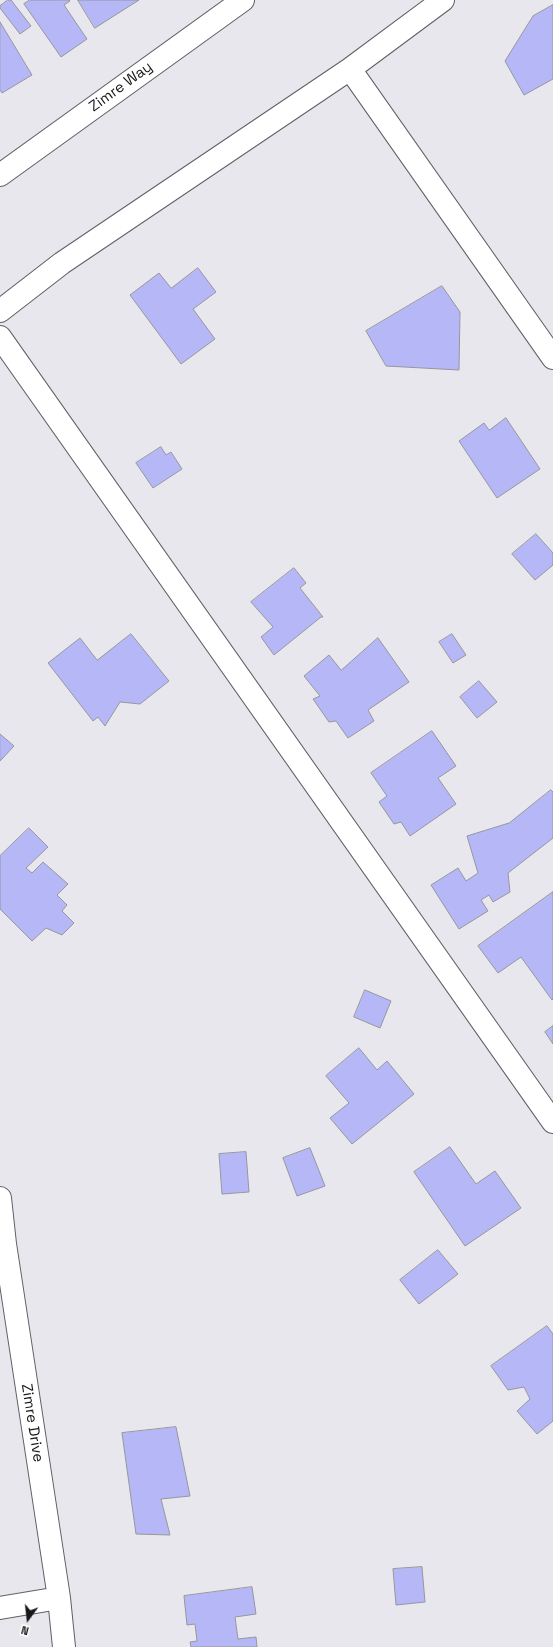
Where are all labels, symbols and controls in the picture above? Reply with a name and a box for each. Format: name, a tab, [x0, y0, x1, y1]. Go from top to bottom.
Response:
street label: Zimre Way	[86, 58, 156, 116]
street label: Zimre Drive	[17, 1382, 47, 1464]
north arrow	[8, 1599, 48, 1639]
text: N	[20, 1623, 30, 1638]

